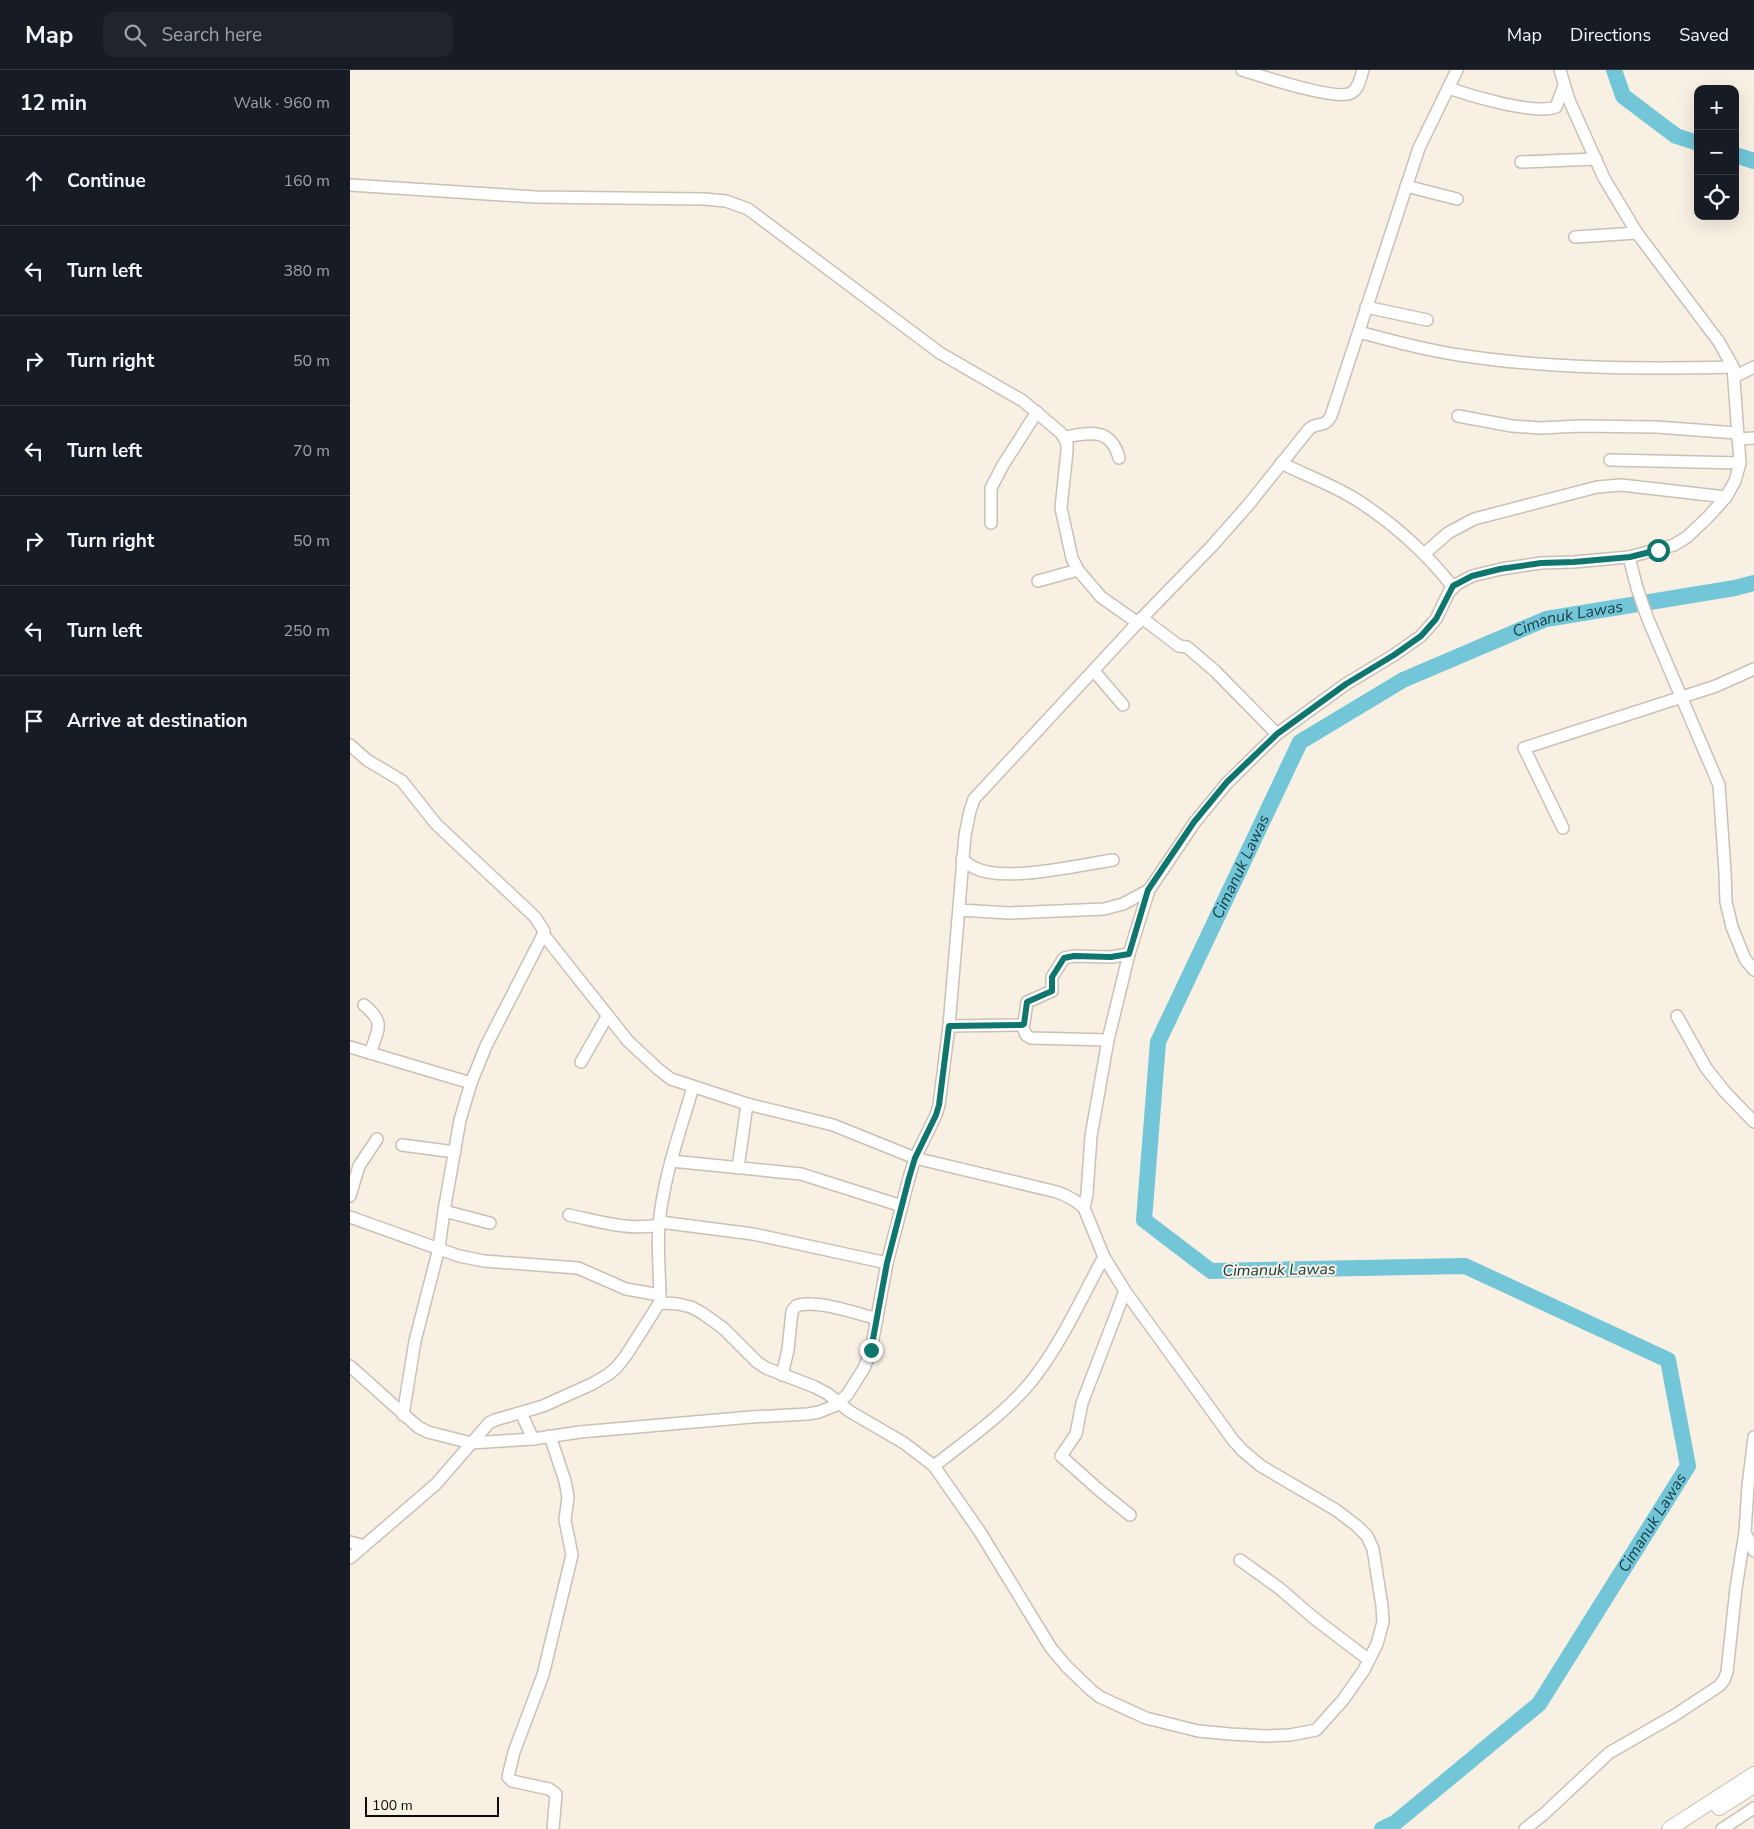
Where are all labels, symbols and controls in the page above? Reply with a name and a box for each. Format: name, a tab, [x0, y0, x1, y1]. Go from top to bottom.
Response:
search box	[103, 12, 453, 57]
text: Map	[25, 19, 73, 51]
icon: search	[121, 21, 149, 49]
text: Search here	[161, 22, 262, 48]
text: Map	[1507, 23, 1542, 47]
text: Directions	[1570, 23, 1651, 47]
text: Saved	[1679, 23, 1729, 47]
map controls	[1694, 85, 1739, 220]
button: +	[1694, 85, 1739, 130]
text: 12 min	[20, 89, 87, 117]
text: Walk · 960 m	[234, 92, 330, 114]
button: −	[1694, 130, 1739, 175]
icon: ahead	[20, 167, 48, 195]
text: Continue	[67, 168, 146, 194]
text: 160 m	[283, 170, 330, 192]
button: locate	[1694, 175, 1739, 220]
icon: left	[20, 257, 48, 285]
text: Turn left	[67, 258, 142, 284]
text: 380 m	[283, 260, 330, 282]
icon: right	[20, 347, 48, 375]
text: Turn right	[67, 348, 154, 374]
text: 50 m	[293, 350, 330, 372]
icon: left	[20, 437, 48, 465]
text: Turn left	[67, 438, 142, 464]
text: 70 m	[293, 440, 330, 462]
icon: right	[20, 527, 48, 555]
text: Turn right	[67, 528, 154, 554]
text: 50 m	[293, 530, 330, 552]
route start	[1647, 539, 1670, 562]
water label: Cimanuk Lawas	[1509, 595, 1625, 643]
icon: left	[20, 617, 48, 645]
text: Turn left	[67, 618, 142, 644]
text: 250 m	[283, 620, 330, 642]
icon: arrive	[20, 707, 48, 735]
text: Arrive at destination	[67, 708, 248, 734]
water label: Cimanuk Lawas	[1207, 811, 1275, 923]
water label: Cimanuk Lawas	[1222, 1258, 1336, 1282]
route end	[860, 1339, 883, 1362]
water label: Cimanuk Lawas	[1613, 1469, 1692, 1577]
scale bar	[365, 1794, 499, 1817]
text: 100 m	[372, 1796, 413, 1815]

